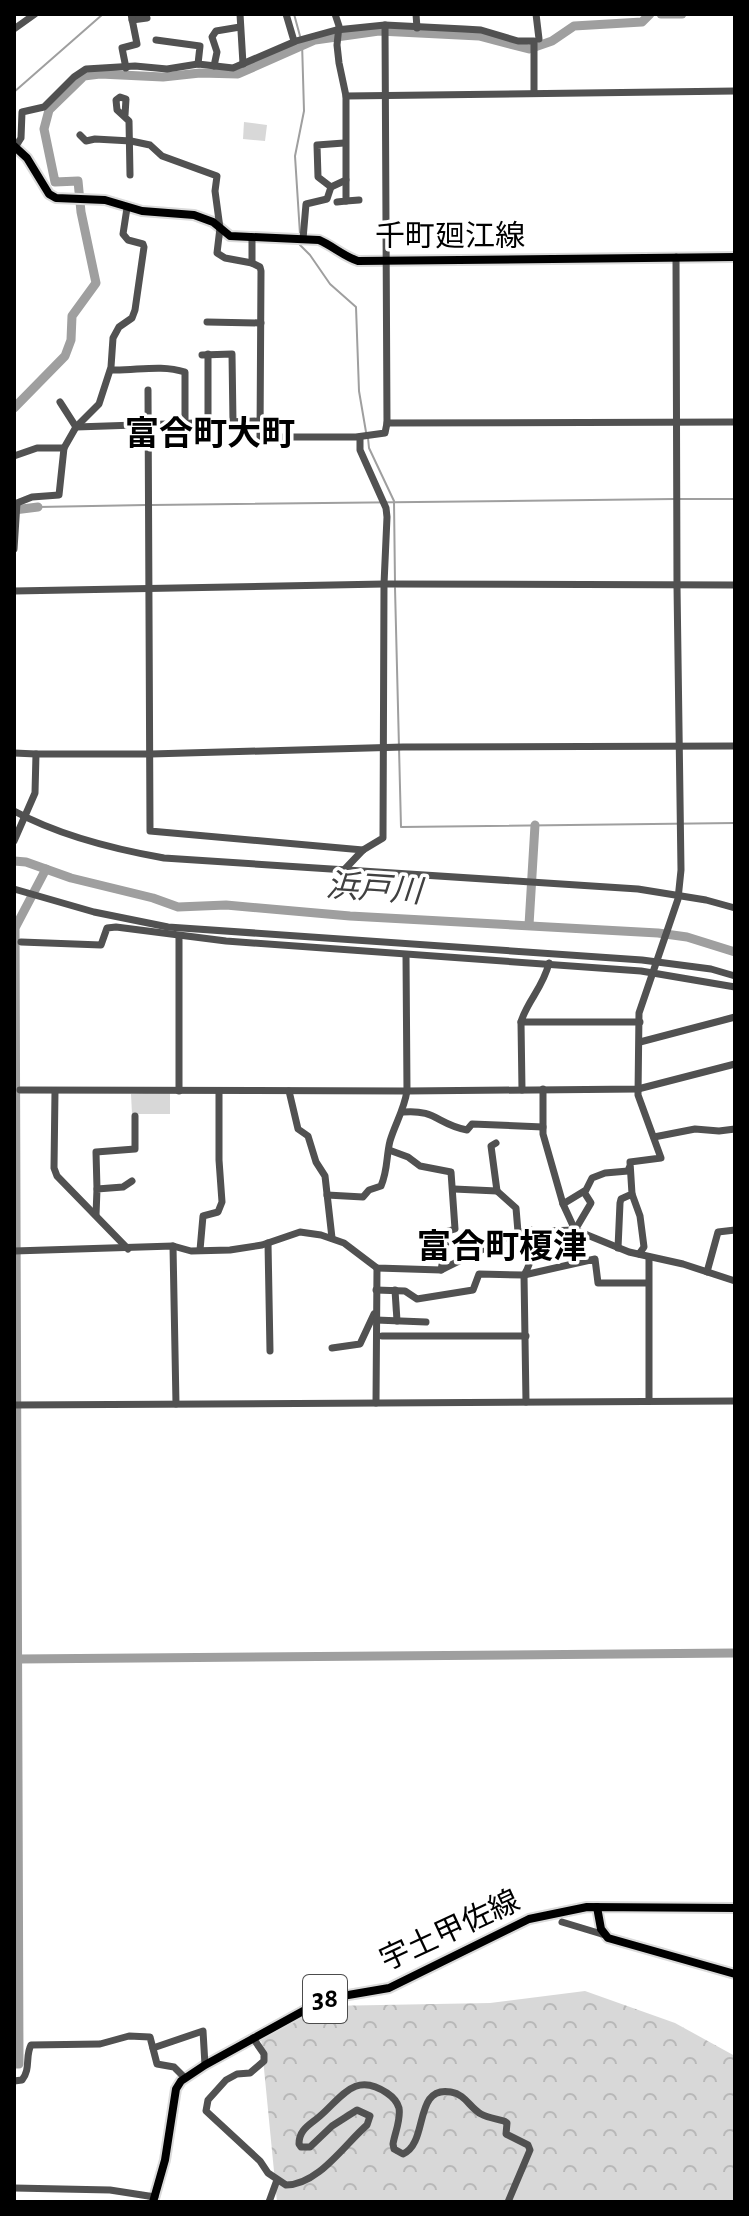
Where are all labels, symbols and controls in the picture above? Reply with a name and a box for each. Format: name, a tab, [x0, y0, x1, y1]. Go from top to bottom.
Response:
street label: 千町廻江線	[375, 220, 525, 252]
district label: 富合町大町	[125, 415, 295, 452]
water label: 浜戸川	[325, 869, 426, 909]
district label: 富合町榎津	[417, 1228, 587, 1265]
street label: 宇土甲佐線	[375, 1884, 524, 1976]
road number: 38	[303, 1975, 347, 2023]

